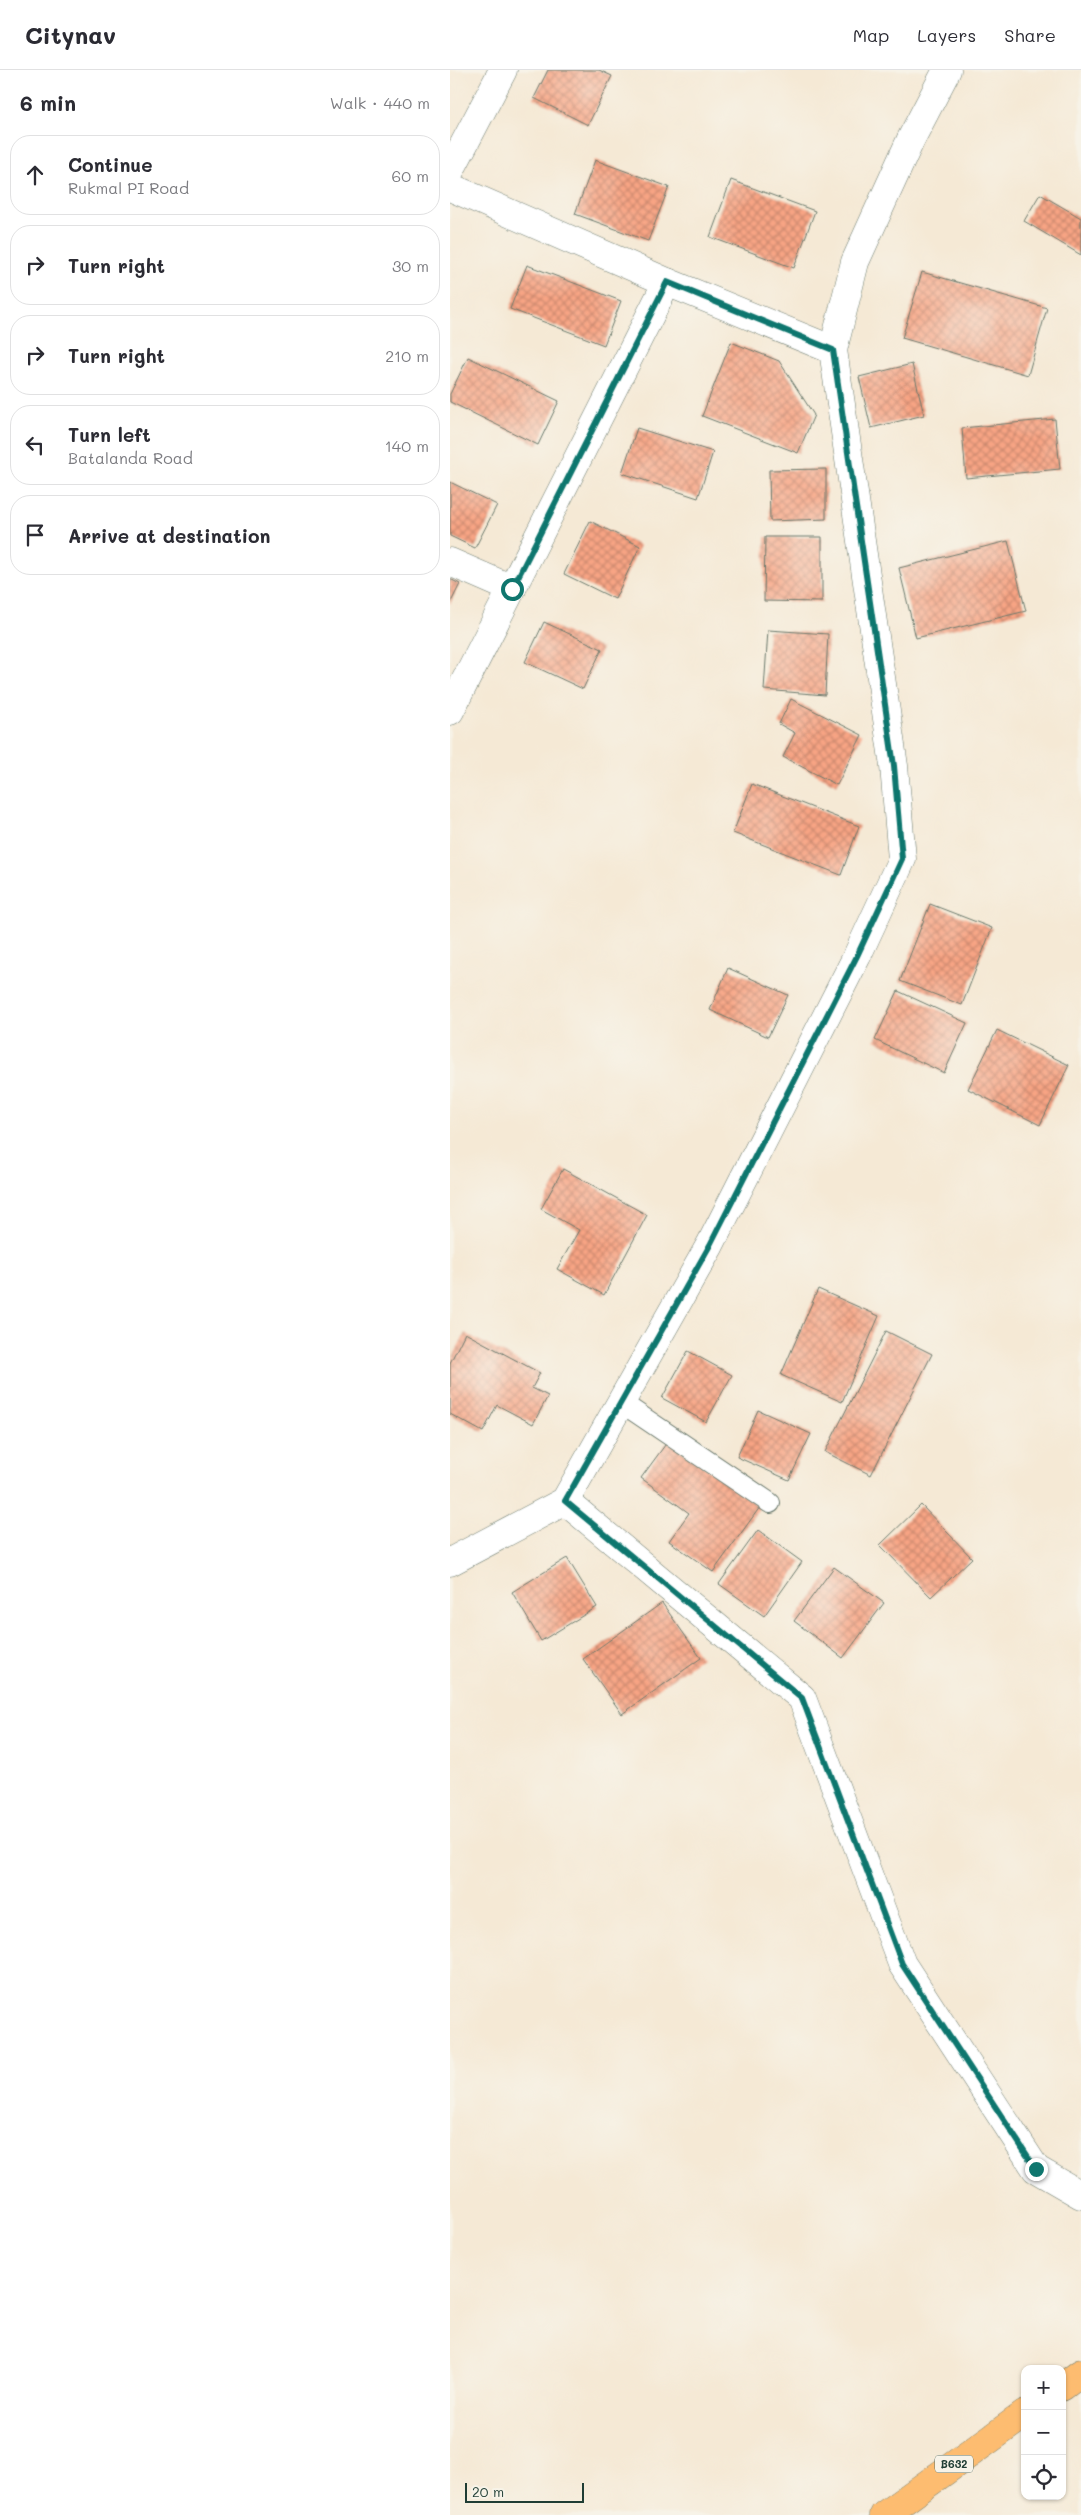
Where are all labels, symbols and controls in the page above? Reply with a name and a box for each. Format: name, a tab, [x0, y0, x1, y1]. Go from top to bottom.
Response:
text: Citynav	[25, 19, 116, 50]
text: Map	[853, 23, 889, 47]
text: Layers	[917, 23, 976, 47]
text: Share	[1004, 23, 1056, 47]
text: 6 min	[20, 89, 76, 116]
text: Walk · 440 m	[330, 92, 430, 113]
text: Continue	[68, 152, 153, 177]
icon: ahead	[21, 161, 49, 189]
text: 60 m	[392, 165, 429, 186]
text: Rukmal PI Road	[68, 177, 189, 198]
icon: right	[21, 251, 49, 279]
text: Turn right	[68, 253, 165, 278]
text: 30 m	[392, 255, 429, 276]
icon: right	[21, 341, 49, 369]
text: Turn right	[68, 343, 165, 368]
text: 210 m	[385, 345, 429, 366]
text: Turn left	[68, 422, 151, 447]
icon: left	[21, 431, 49, 459]
text: 140 m	[385, 435, 429, 456]
text: Batalanda Road	[68, 447, 193, 468]
icon: arrive	[21, 521, 49, 549]
text: Arrive at destination	[68, 523, 271, 548]
route start	[501, 578, 524, 601]
route end	[1025, 2158, 1048, 2181]
map controls	[1021, 2365, 1066, 2500]
button: +	[1021, 2365, 1066, 2410]
button: −	[1021, 2410, 1066, 2455]
button: locate	[1021, 2455, 1066, 2500]
road number: B632	[935, 2456, 973, 2472]
scale bar	[465, 2480, 584, 2503]
text: 20 m	[472, 2482, 504, 2501]

